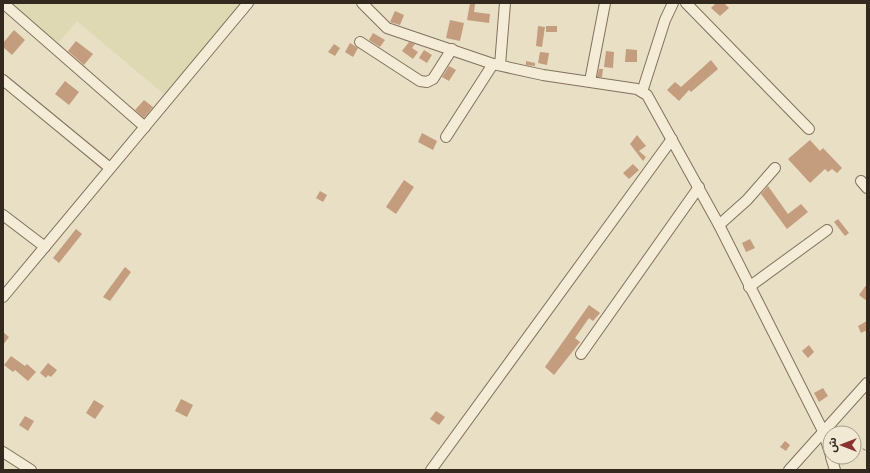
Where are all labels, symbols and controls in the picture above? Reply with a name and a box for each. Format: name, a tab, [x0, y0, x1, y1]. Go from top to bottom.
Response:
north arrow	[822, 425, 862, 465]
text: ش	[823, 437, 839, 453]

